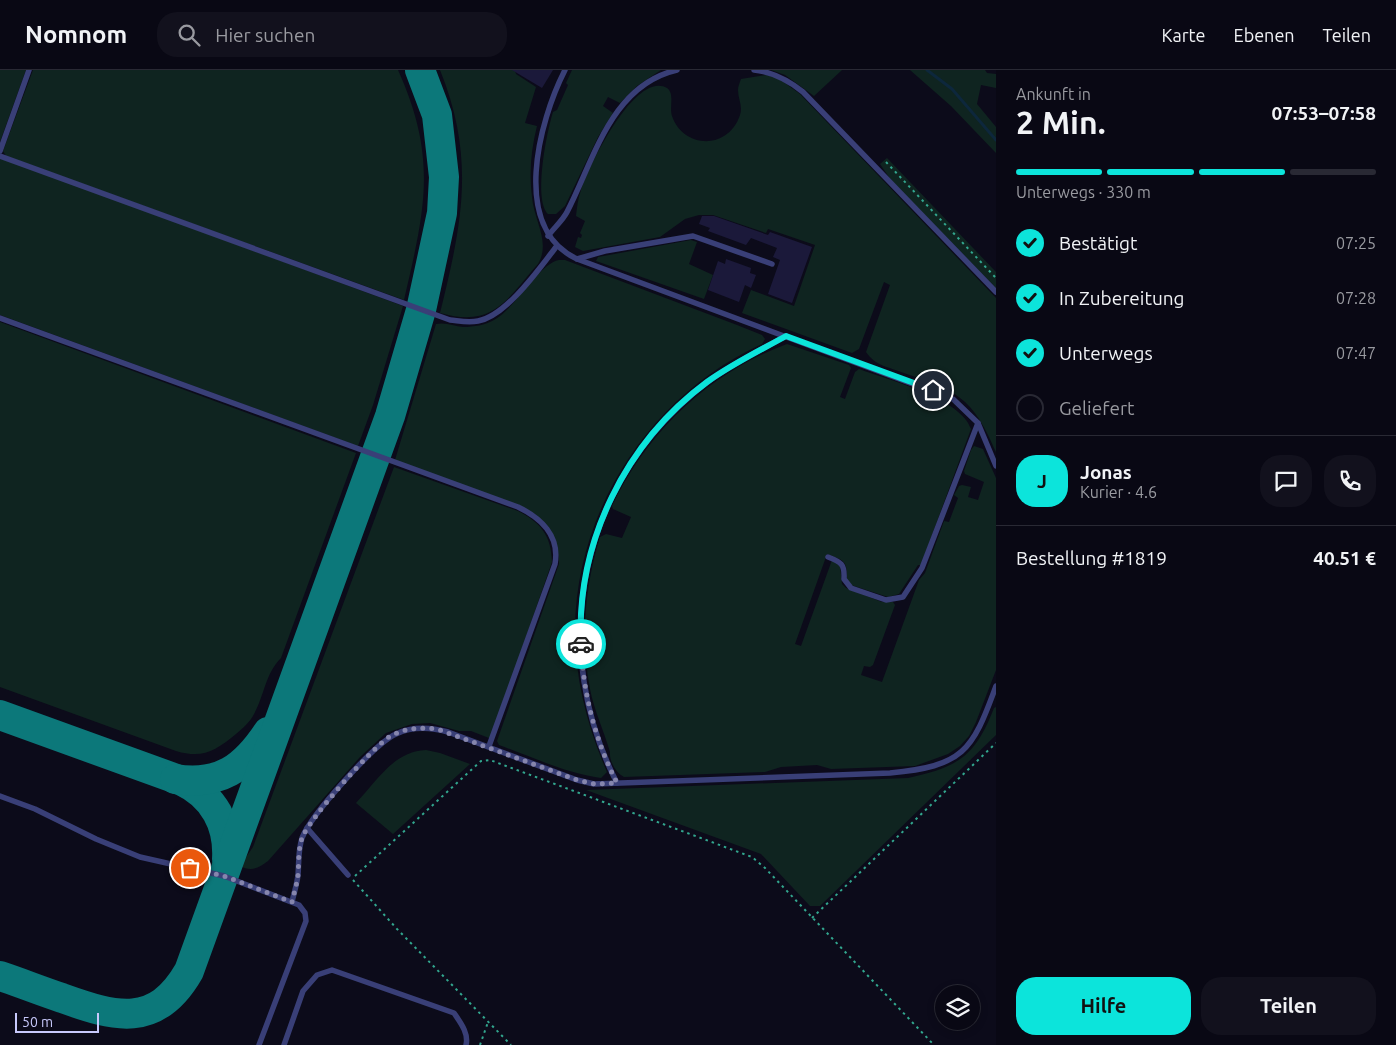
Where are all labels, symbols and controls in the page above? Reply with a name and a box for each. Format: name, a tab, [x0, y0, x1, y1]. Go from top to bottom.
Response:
search box	[157, 12, 507, 57]
text: Nomnom	[25, 21, 127, 48]
icon: search	[175, 21, 203, 49]
text: Hier suchen	[215, 24, 315, 46]
text: Karte	[1162, 25, 1206, 45]
text: Ebenen	[1234, 25, 1295, 45]
text: Teilen	[1323, 25, 1371, 45]
text: Ankunft in	[1016, 85, 1091, 103]
text: 07:53–07:58	[1271, 102, 1376, 124]
text: 2 Min.	[1016, 104, 1106, 140]
text: Unterwegs · 330 m	[1016, 183, 1151, 201]
icon: check	[1016, 229, 1044, 257]
text: Bestätigt	[1059, 232, 1137, 254]
text: 07:25	[1336, 234, 1376, 252]
icon: check	[1016, 284, 1044, 312]
text: In Zubereitung	[1059, 287, 1185, 309]
text: 07:28	[1336, 289, 1376, 307]
icon: check	[1016, 339, 1044, 367]
text: Unterwegs	[1059, 342, 1153, 364]
text: 07:47	[1336, 344, 1376, 362]
pin	[912, 369, 954, 411]
icon: home	[919, 376, 947, 404]
text: Geliefert	[1059, 397, 1135, 419]
button: chat	[1260, 455, 1312, 507]
button: phone	[1324, 455, 1376, 507]
text: Jonas	[1080, 461, 1132, 483]
text: J	[1037, 470, 1047, 492]
text: Kurier · 4.6	[1080, 483, 1157, 501]
text: Bestellung #1819	[1016, 547, 1167, 569]
text: 40.51 €	[1313, 547, 1376, 569]
courier	[556, 619, 606, 669]
icon: car	[567, 630, 595, 658]
pin	[169, 847, 211, 889]
icon: bag	[176, 854, 204, 882]
button: Hilfe	[1016, 977, 1191, 1035]
button: Teilen	[1201, 977, 1376, 1035]
map controls	[935, 985, 980, 1030]
button: layers	[935, 985, 980, 1030]
scale bar	[15, 1010, 99, 1033]
text: 50 m	[22, 1014, 53, 1030]

